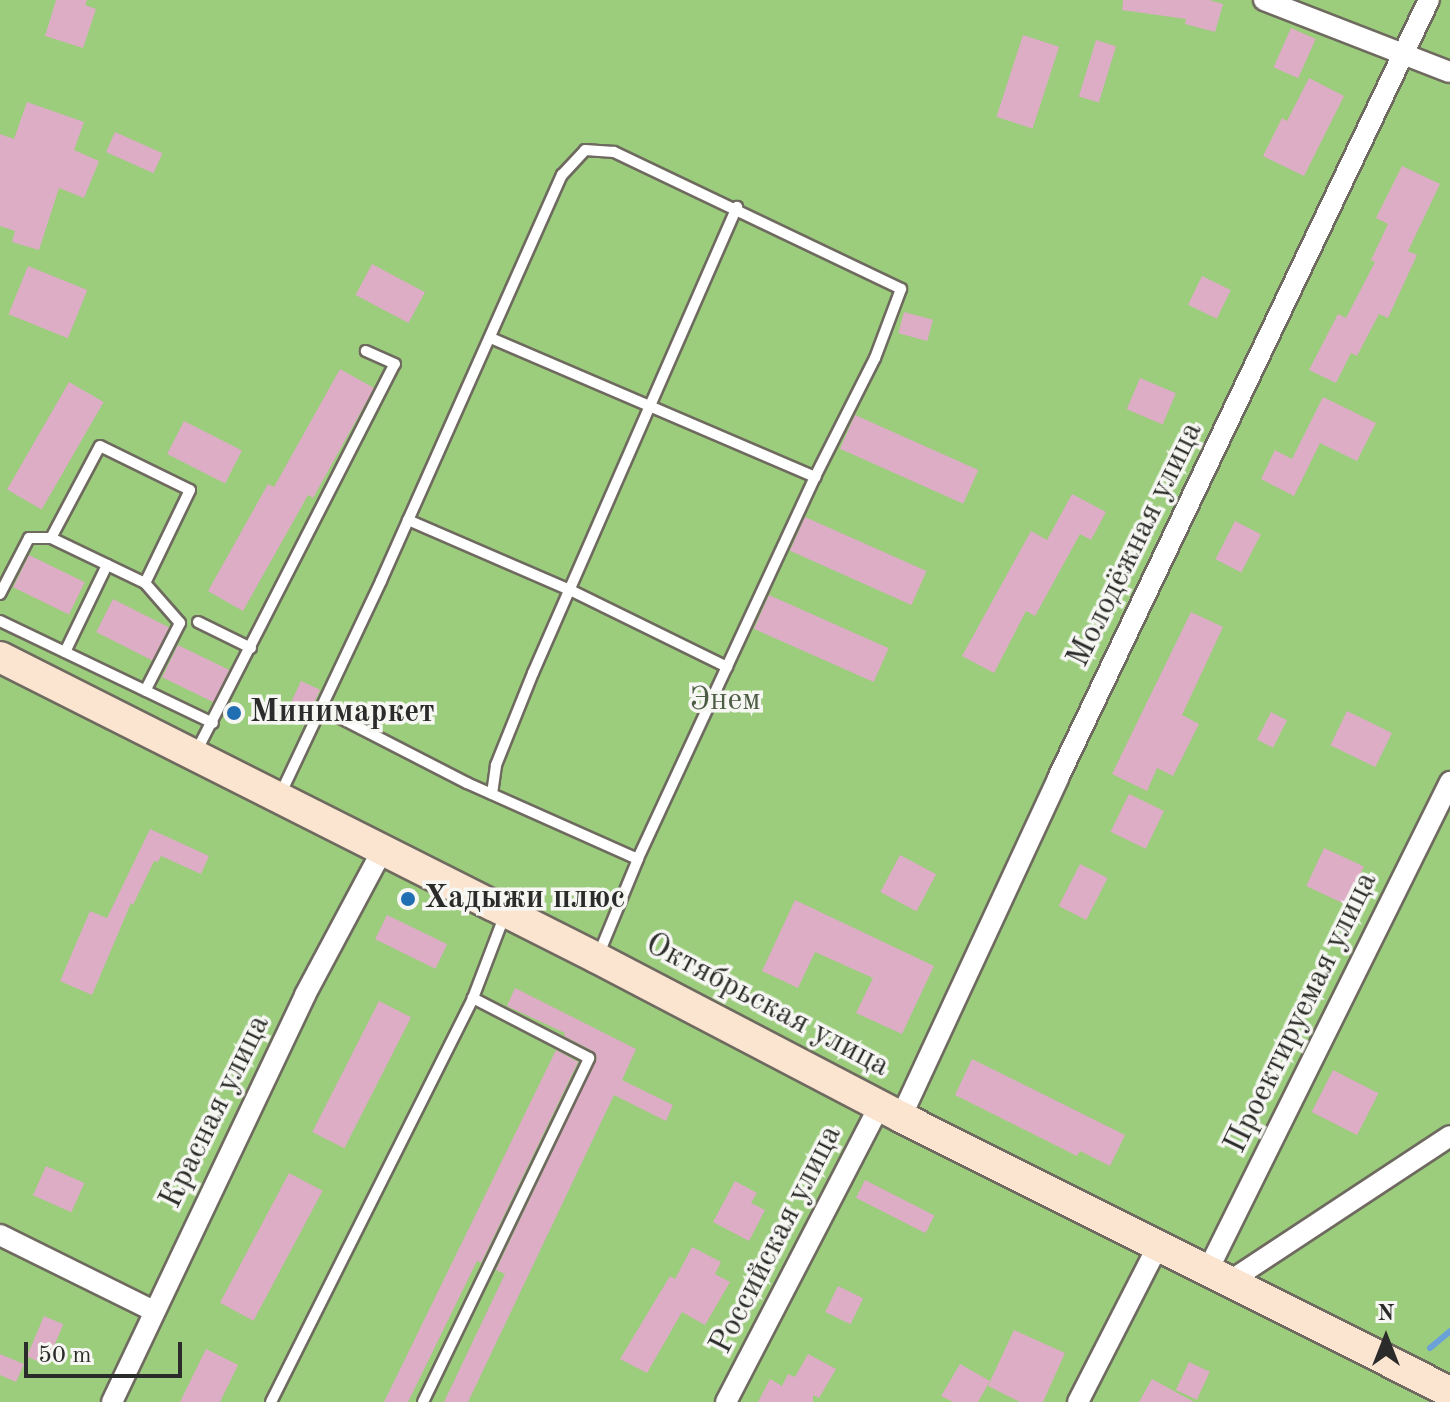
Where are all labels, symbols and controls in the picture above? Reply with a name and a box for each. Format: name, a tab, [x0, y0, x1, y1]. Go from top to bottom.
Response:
street label: Молодёжная улица	[1060, 416, 1212, 674]
park label: Энем	[689, 682, 761, 720]
place label: Минимаркет	[250, 694, 435, 732]
marker: Минимаркет	[225, 704, 243, 722]
street label: Проектируемая улица	[1217, 866, 1387, 1160]
place label: Хадыжи плюс	[424, 880, 626, 918]
marker: Хадыжи плюс	[399, 890, 417, 908]
street label: Октябрьская улица	[638, 925, 896, 1087]
street label: Красная улица	[153, 1009, 279, 1215]
street label: Российская улица	[703, 1119, 851, 1361]
north arrow	[1346, 1298, 1426, 1378]
text: N	[1378, 1303, 1394, 1325]
scale bar	[28, 1326, 186, 1376]
text: 50 m	[38, 1344, 92, 1368]

